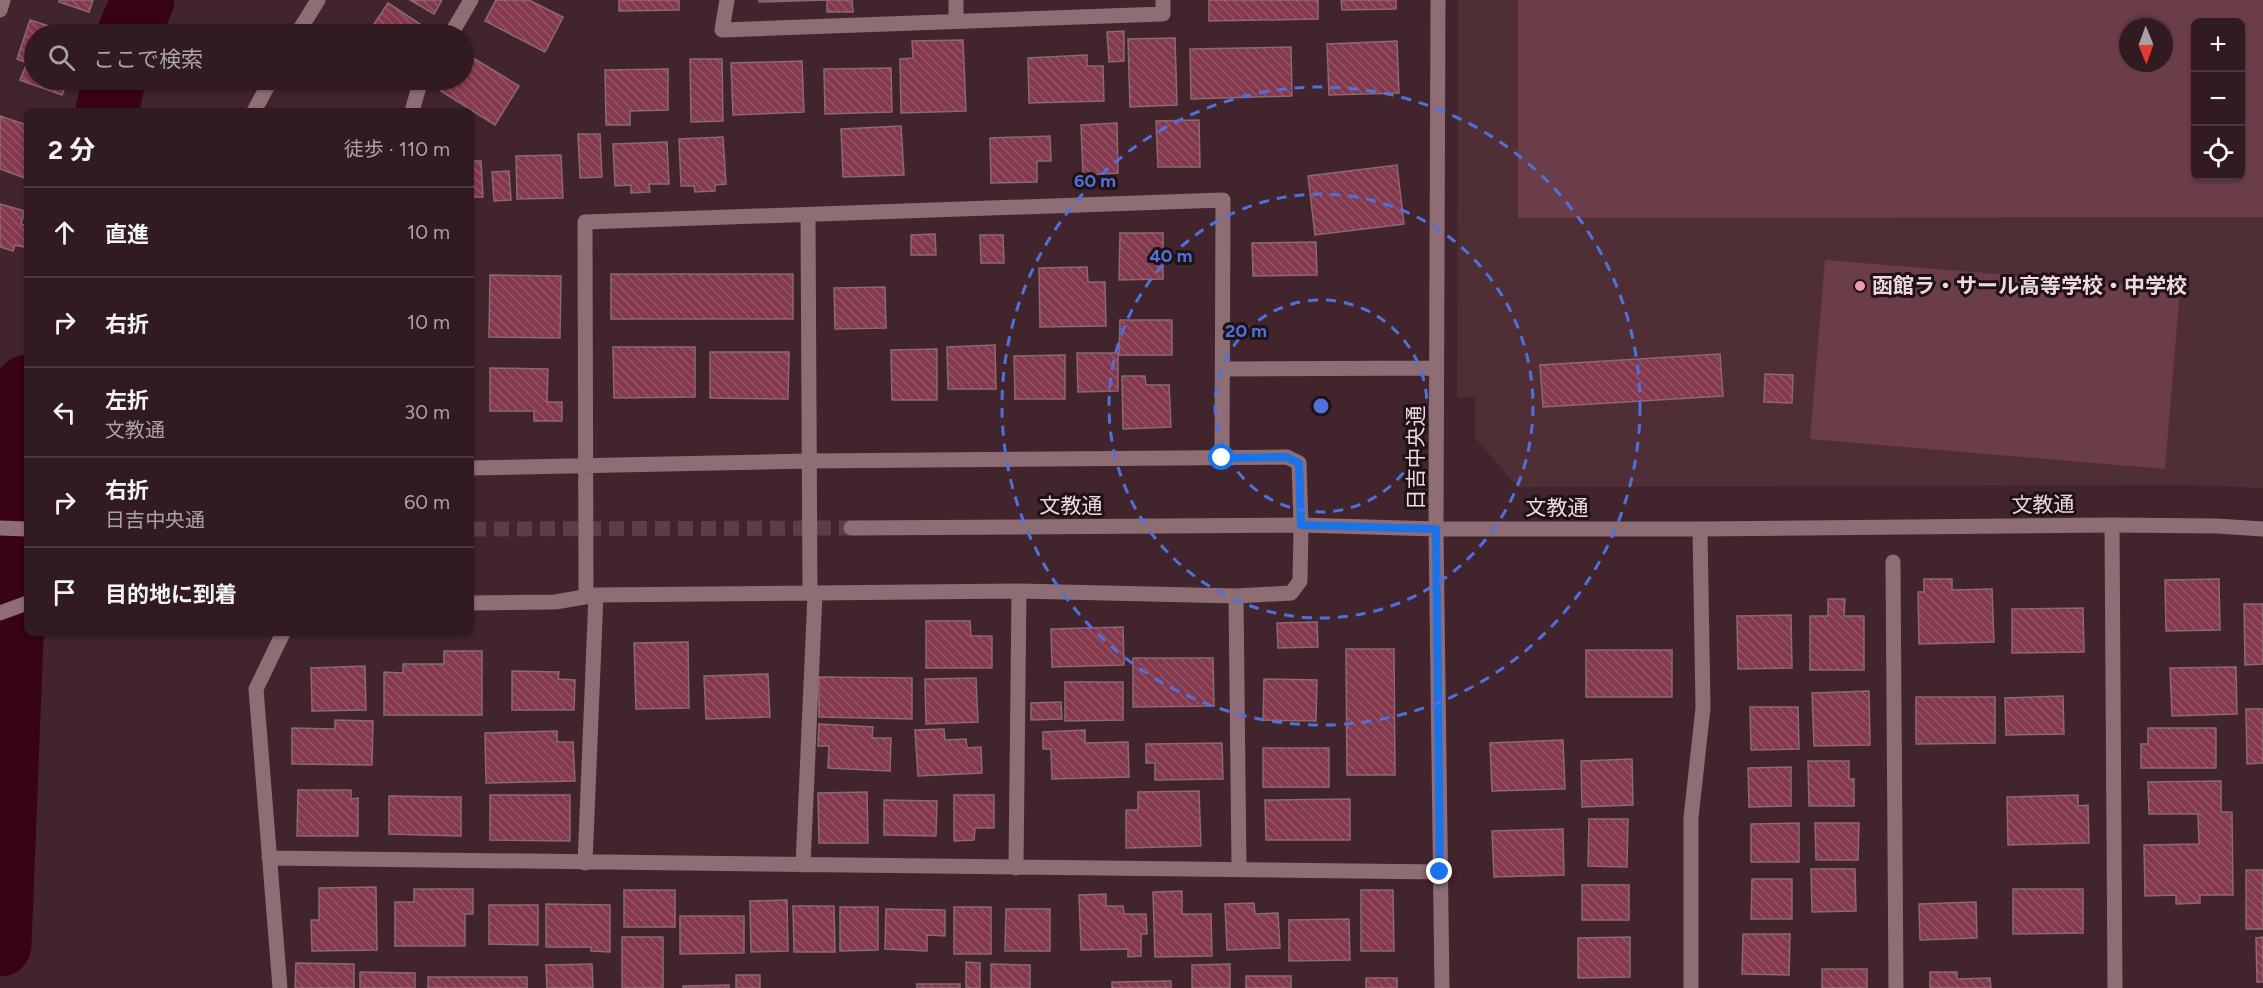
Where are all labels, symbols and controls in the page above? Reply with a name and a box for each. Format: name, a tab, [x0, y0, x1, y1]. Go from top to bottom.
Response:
north arrow	[2119, 18, 2173, 72]
map controls	[2191, 18, 2245, 180]
button: +	[2191, 18, 2245, 72]
search box	[24, 24, 474, 90]
icon: search	[45, 41, 78, 74]
text: ここで検索	[93, 46, 203, 73]
button: −	[2191, 72, 2245, 126]
button: locate	[2191, 126, 2245, 180]
text: 2 分	[48, 134, 95, 166]
text: 徒歩 · 110 m	[344, 137, 450, 161]
text: 60 m	[1074, 170, 1116, 192]
icon: ahead	[48, 216, 81, 249]
text: 10 m	[407, 220, 450, 244]
text: 直進	[105, 221, 149, 248]
text: 40 m	[1149, 245, 1193, 267]
place label: 函館ラ・サール高等学校・中学校	[1872, 273, 2187, 298]
marker: 函館ラ・サール高等学校・中学校	[1853, 279, 1867, 293]
icon: right	[48, 306, 81, 339]
text: 10 m	[407, 310, 450, 334]
text: 右折	[105, 311, 149, 338]
text: 20 m	[1225, 320, 1267, 342]
text: 左折	[105, 387, 149, 414]
icon: left	[48, 396, 81, 429]
centre of rings	[1311, 396, 1331, 416]
text: 30 m	[404, 400, 450, 424]
street label: 日吉中央通	[1403, 406, 1428, 511]
text: 文教通	[105, 418, 165, 442]
route start	[1208, 444, 1234, 470]
text: 右折	[105, 477, 149, 504]
icon: right	[48, 486, 81, 519]
text: 60 m	[404, 490, 450, 514]
street label: 文教通	[2011, 491, 2075, 518]
street label: 文教通	[1040, 493, 1103, 518]
street label: 文教通	[1526, 495, 1589, 520]
text: 日吉中央通	[105, 508, 205, 532]
icon: arrive	[48, 576, 81, 609]
text: 目的地に到着	[105, 581, 237, 608]
route end	[1426, 858, 1452, 884]

